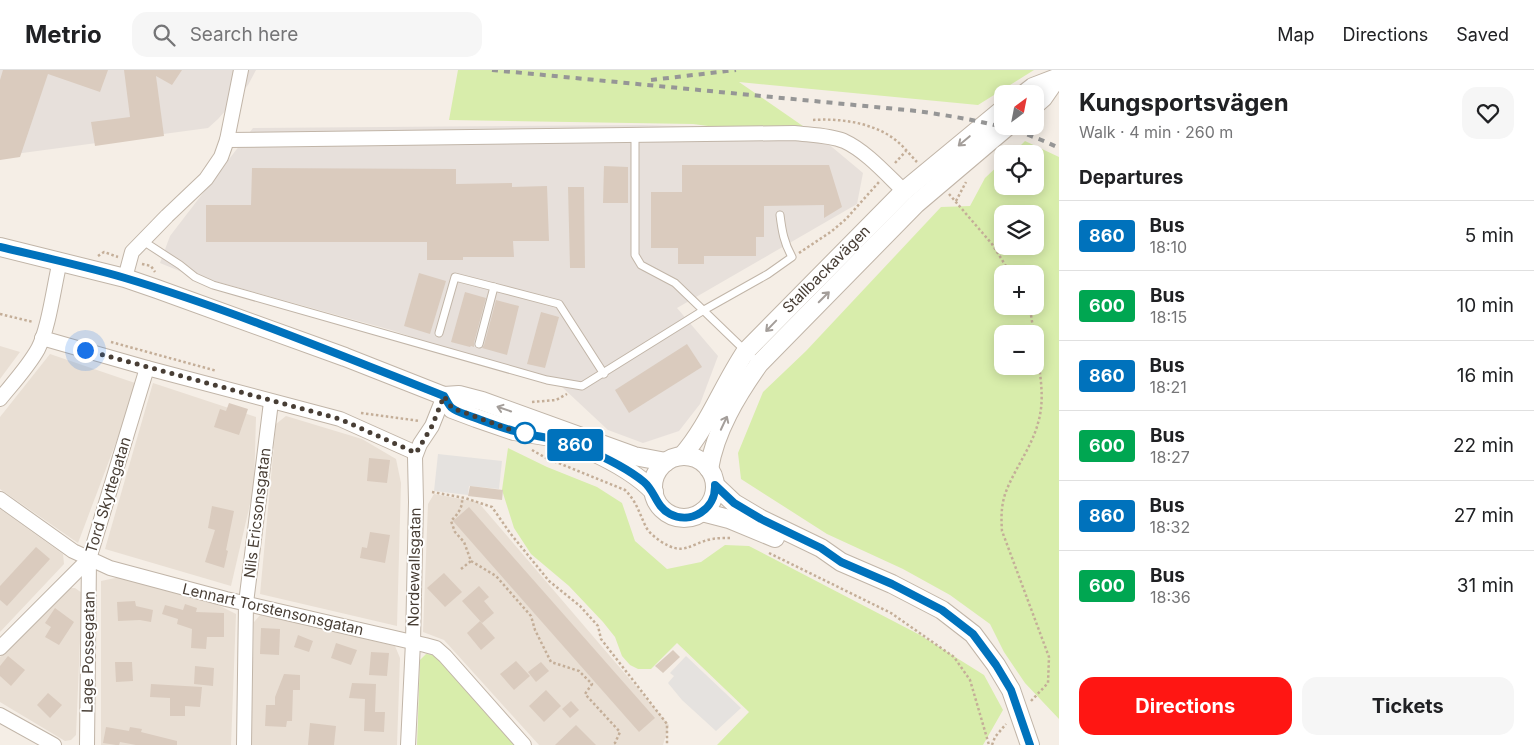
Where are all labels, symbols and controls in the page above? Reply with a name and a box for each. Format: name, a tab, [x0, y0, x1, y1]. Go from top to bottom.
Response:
search box	[132, 12, 482, 57]
text: Metrio	[25, 20, 102, 49]
icon: search	[150, 21, 178, 49]
text: Search here	[190, 23, 298, 46]
text: Map	[1277, 24, 1315, 45]
text: Directions	[1343, 24, 1428, 45]
text: Saved	[1456, 24, 1509, 45]
north arrow	[994, 85, 1044, 135]
map controls	[994, 85, 1044, 375]
button: heart	[1462, 87, 1514, 139]
text: Kungsportsvägen	[1079, 88, 1289, 117]
text: Walk · 4 min · 260 m	[1079, 122, 1233, 142]
one-way arrow	[958, 135, 971, 146]
button: locate	[994, 145, 1044, 195]
text: Departures	[1079, 166, 1183, 189]
button: layers	[994, 205, 1044, 255]
text: Bus	[1150, 214, 1185, 237]
street label: Stallbackavägen	[778, 221, 874, 317]
text: 5 min	[1465, 224, 1514, 247]
text: 860	[1089, 225, 1125, 246]
text: 18:10	[1150, 237, 1187, 257]
button: +	[994, 265, 1044, 315]
text: Bus	[1150, 284, 1185, 307]
one-way arrow	[818, 291, 830, 303]
text: 10 min	[1456, 294, 1514, 317]
text: 600	[1089, 295, 1125, 316]
text: 18:15	[1150, 307, 1187, 327]
one-way arrow	[765, 319, 777, 332]
button: −	[994, 325, 1044, 375]
your location	[73, 338, 98, 363]
text: Bus	[1150, 354, 1185, 377]
text: 16 min	[1457, 364, 1514, 387]
text: 860	[1089, 365, 1125, 386]
text: 18:21	[1150, 377, 1187, 397]
one-way arrow	[497, 404, 512, 413]
one-way arrow	[720, 416, 729, 431]
unlabelled marker	[514, 422, 536, 444]
text: Bus	[1150, 424, 1185, 447]
line badge: 860	[546, 429, 604, 461]
street label: Tord Skyttegatan	[81, 434, 135, 556]
text: 860	[557, 434, 593, 455]
text: 22 min	[1453, 434, 1514, 457]
text: 600	[1089, 435, 1125, 456]
street label: Nils Ericsonsgatan	[240, 447, 274, 579]
text: 18:27	[1150, 447, 1190, 467]
text: Bus	[1150, 494, 1185, 517]
text: 27 min	[1454, 504, 1514, 527]
text: 860	[1089, 505, 1125, 526]
street label: Nordewallsgatan	[403, 507, 425, 627]
text: 18:32	[1150, 517, 1190, 537]
text: Bus	[1150, 564, 1185, 587]
text: 31 min	[1457, 574, 1514, 597]
text: 600	[1089, 575, 1125, 596]
street label: Lennart Torstensonsgatan	[181, 579, 365, 639]
text: 18:36	[1150, 587, 1191, 607]
street label: Lage Possegatan	[77, 591, 99, 713]
button: Directions	[1079, 677, 1292, 735]
button: Tickets	[1302, 677, 1514, 735]

